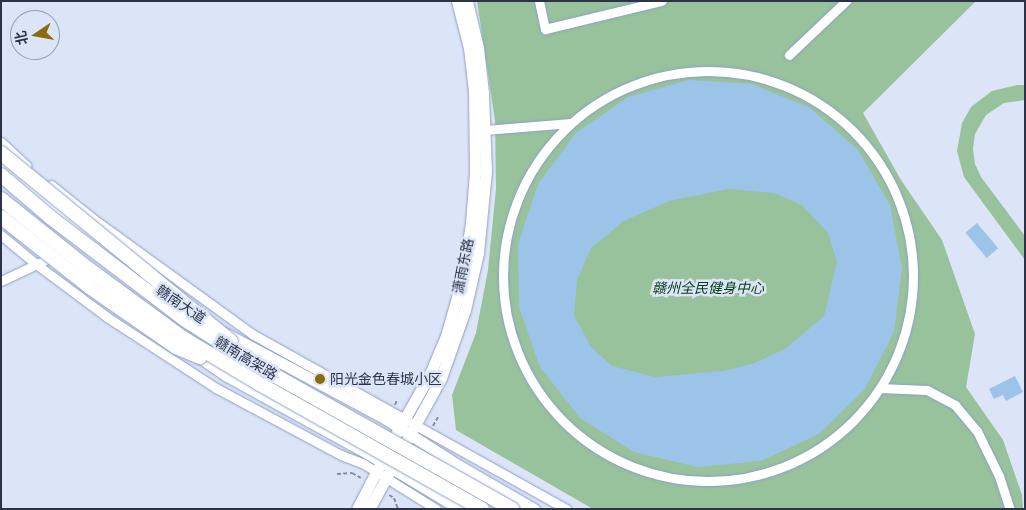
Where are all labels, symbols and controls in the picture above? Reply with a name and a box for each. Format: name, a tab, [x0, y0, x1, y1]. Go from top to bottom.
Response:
north arrow	[10, 10, 60, 60]
text: 北	[11, 29, 32, 47]
street label: 潇雨东路	[449, 237, 477, 295]
park label: 赣州全民健身中心	[652, 280, 764, 296]
street label: 赣南大道	[153, 281, 209, 327]
street label: 赣南高架路	[212, 333, 280, 383]
place label: 阳光金色春城小区	[330, 371, 442, 387]
marker: 阳光金色春城小区	[314, 373, 326, 385]

